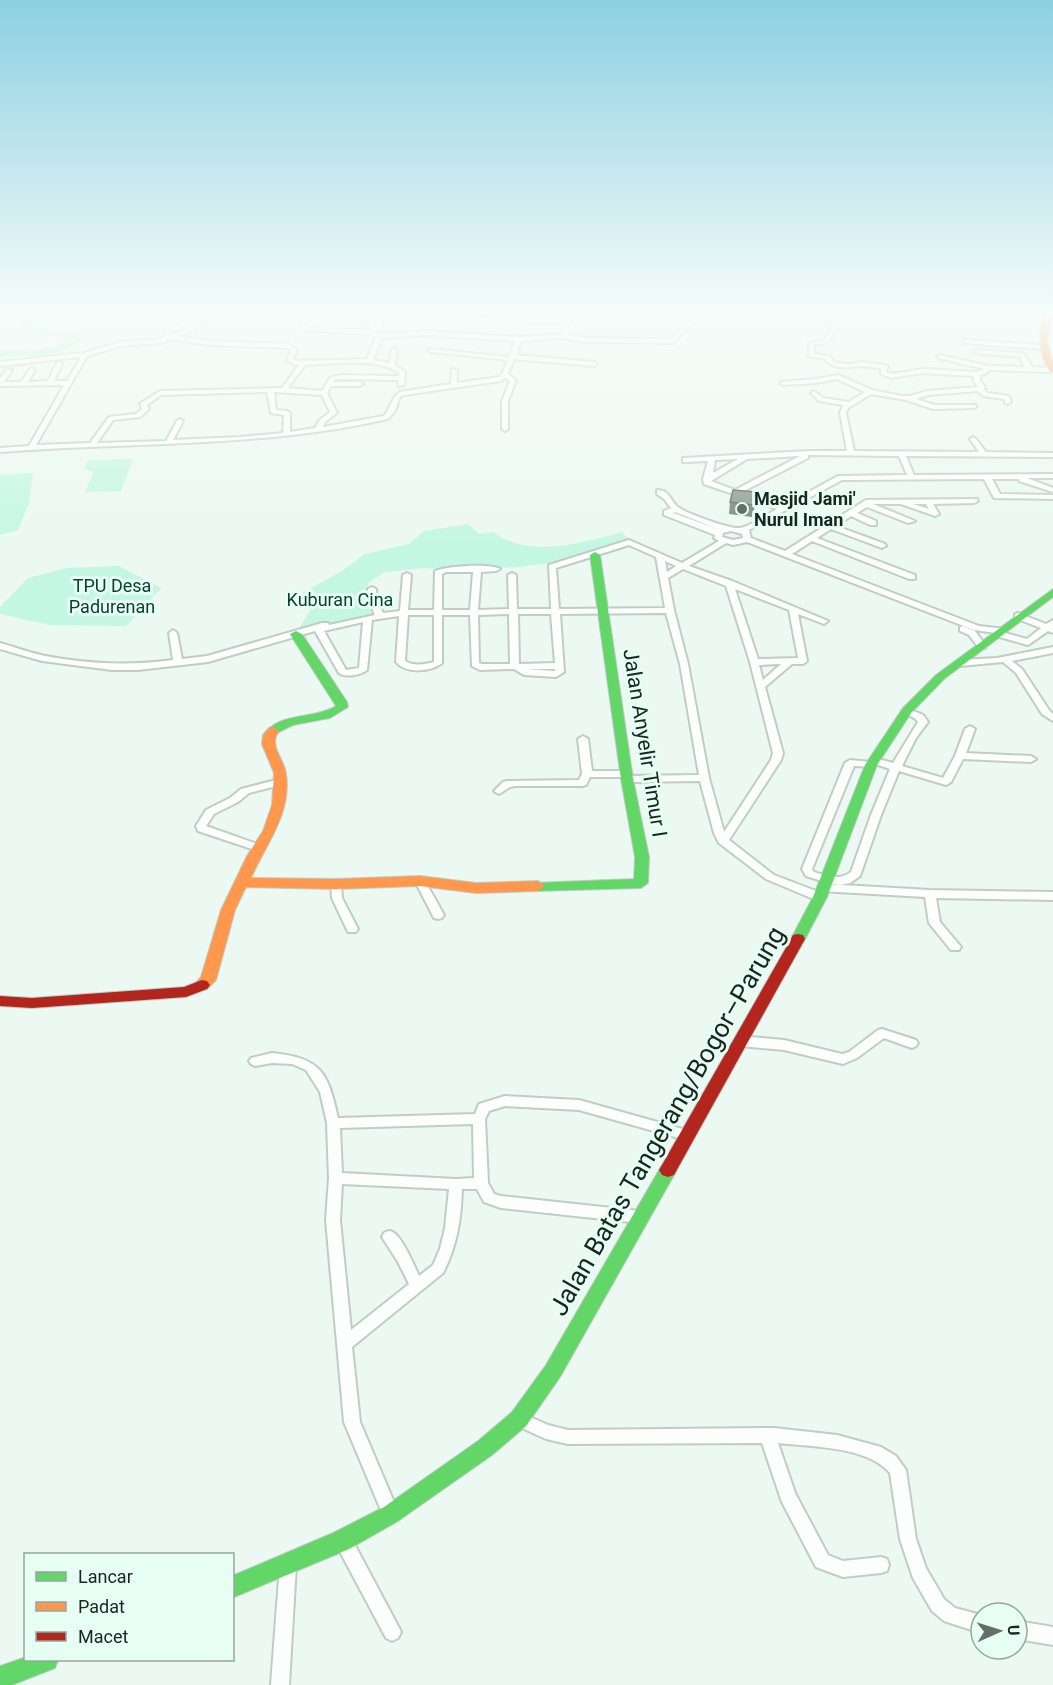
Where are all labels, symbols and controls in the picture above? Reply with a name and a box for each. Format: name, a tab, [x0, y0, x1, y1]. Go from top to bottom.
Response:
place label: Masjid Jami' Nurul Iman	[754, 488, 856, 530]
marker: Masjid Jami' Nurul Iman	[735, 502, 749, 516]
park label: TPU Desa Padurenan	[69, 575, 155, 617]
park label: Kuburan Cina	[287, 589, 393, 610]
street label: Jalan Anyelir Timur I	[618, 647, 672, 839]
street label: Jalan Batas Tangerang/Bogor–Parung	[543, 921, 791, 1321]
legend	[24, 1553, 234, 1661]
text: Lancar	[78, 1566, 133, 1587]
text: Padat	[78, 1596, 125, 1617]
north arrow	[969, 1601, 1029, 1661]
text: U	[1004, 1624, 1023, 1636]
text: Macet	[78, 1626, 128, 1647]

